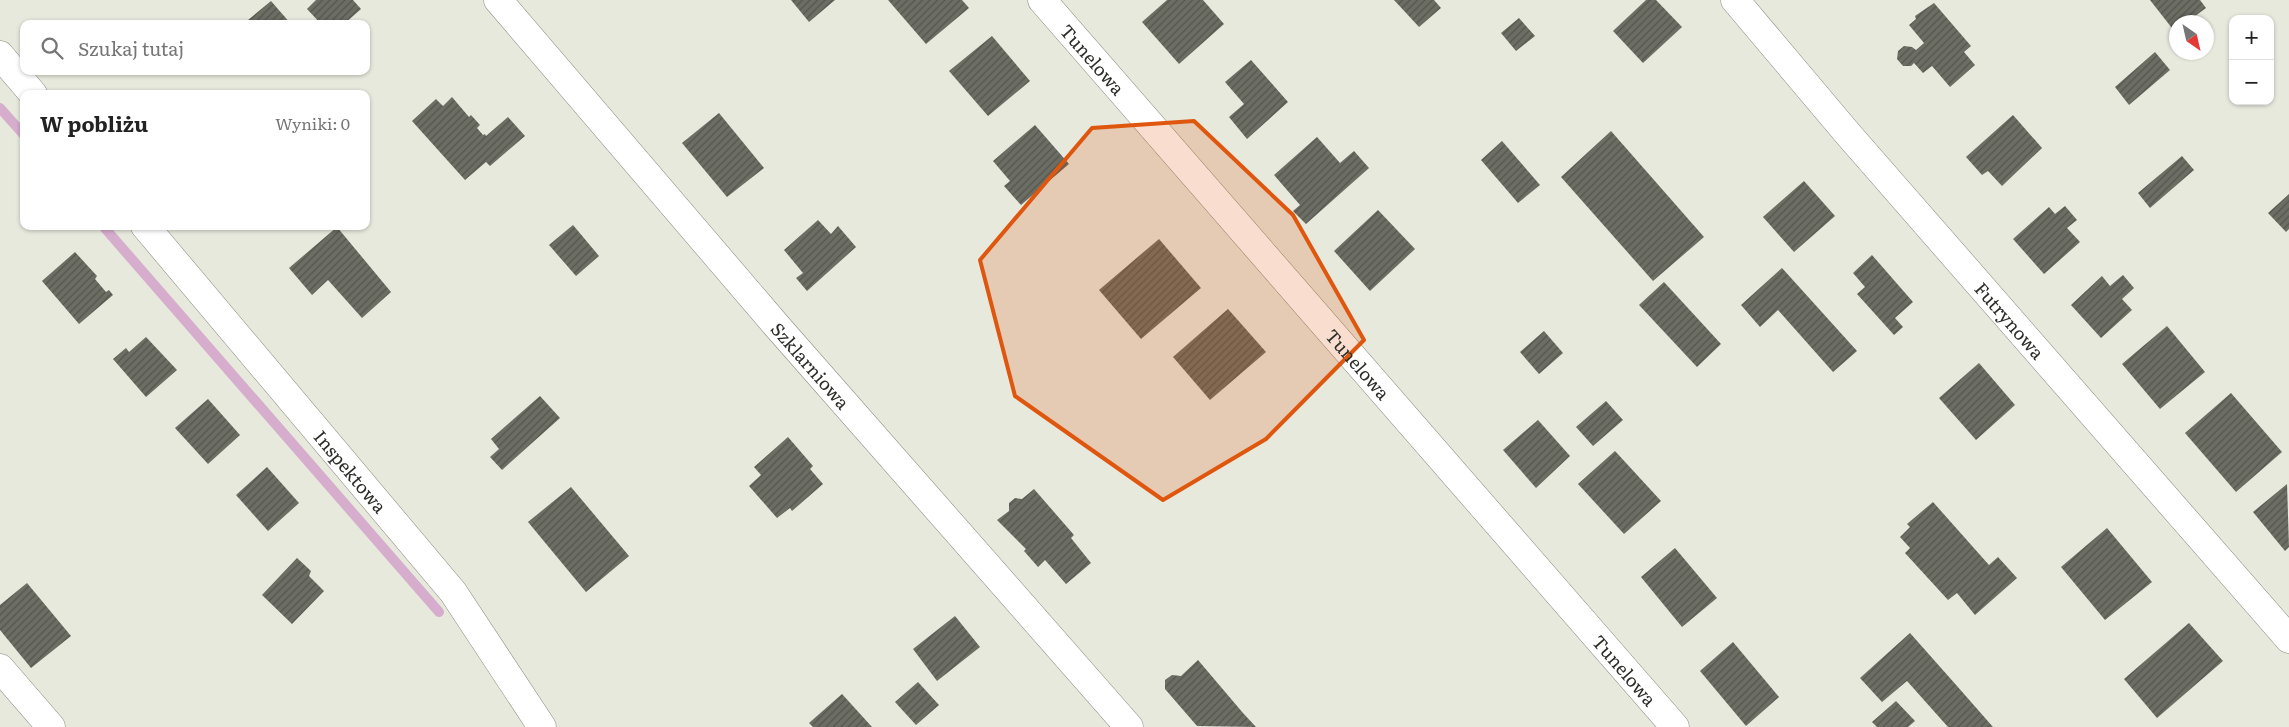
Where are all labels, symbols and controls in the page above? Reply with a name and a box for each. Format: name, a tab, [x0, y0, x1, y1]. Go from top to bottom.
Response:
north arrow	[2169, 15, 2214, 60]
map controls	[2229, 15, 2274, 105]
button: +	[2229, 15, 2274, 60]
street label: Tunelowa	[1055, 17, 1132, 101]
search box	[20, 20, 370, 75]
icon: search	[38, 34, 66, 62]
text: Szukaj tutaj	[78, 34, 184, 62]
button: −	[2229, 60, 2274, 105]
text: W pobliżu	[40, 107, 148, 138]
text: Wyniki: 0	[275, 111, 350, 135]
street label: Futrynowa	[1969, 275, 2052, 365]
street label: Szklarniowa	[765, 316, 857, 415]
street label: Tunelowa	[1320, 322, 1397, 405]
street label: Inspektowa	[308, 424, 394, 518]
street label: Tunelowa	[1587, 628, 1664, 711]

